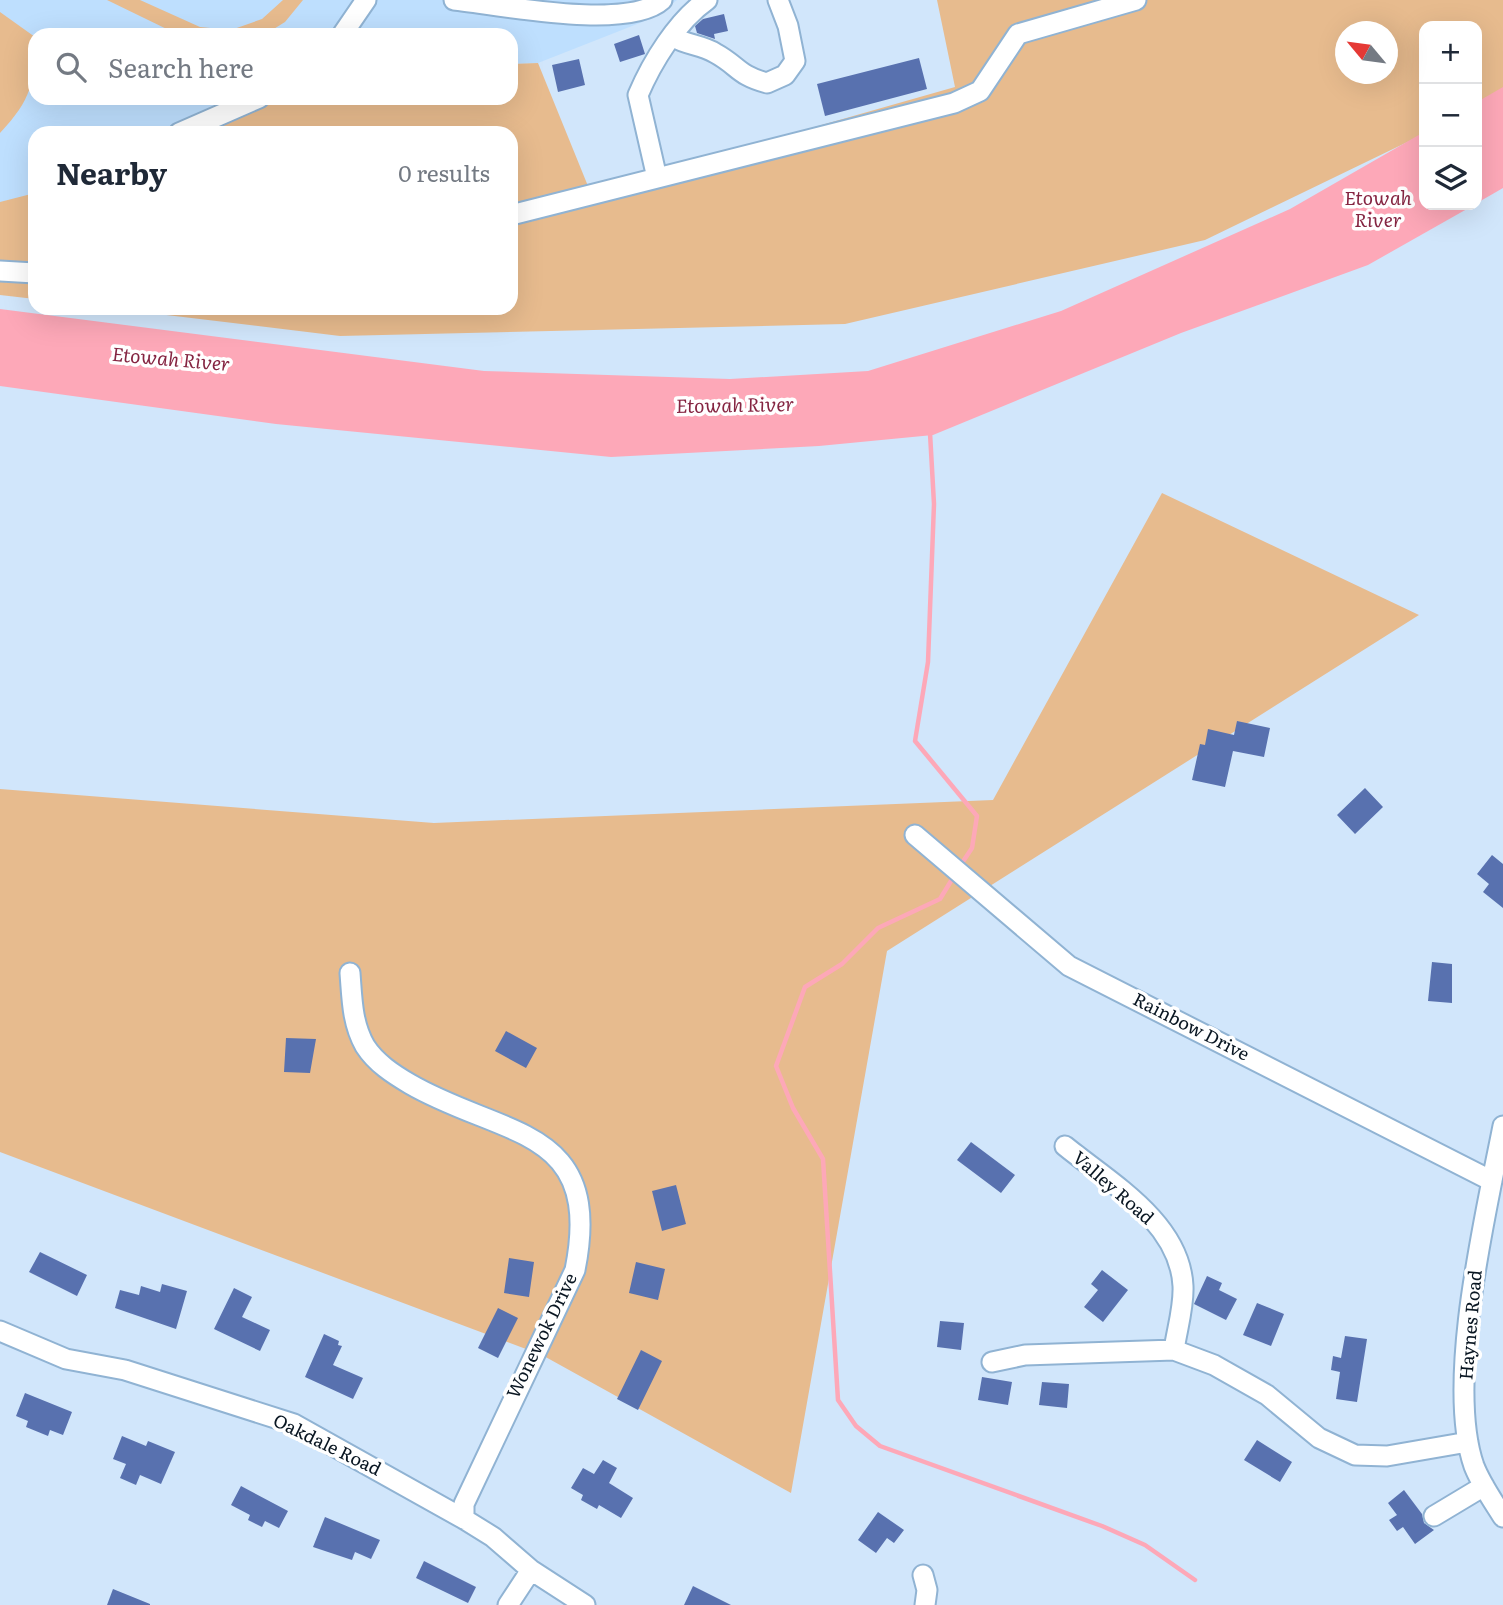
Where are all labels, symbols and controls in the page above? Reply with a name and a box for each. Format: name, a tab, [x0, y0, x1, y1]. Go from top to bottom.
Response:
north arrow	[1335, 21, 1398, 84]
map controls	[1419, 21, 1482, 210]
button: +	[1419, 21, 1482, 84]
search box	[28, 28, 518, 105]
text: Search here	[108, 47, 254, 86]
icon: search	[52, 48, 90, 86]
button: −	[1419, 84, 1482, 147]
button: layers	[1419, 147, 1482, 210]
text: Nearby	[56, 150, 167, 194]
text: 0 results	[398, 155, 490, 189]
water label: Etowah River	[1344, 183, 1412, 233]
water label: Etowah River	[111, 339, 231, 377]
water label: Etowah River	[676, 389, 795, 419]
street label: Rainbow Drive	[1129, 985, 1255, 1067]
street label: Valley Road	[1067, 1144, 1161, 1230]
street label: Wonewok Drive	[499, 1268, 583, 1403]
street label: Haynes Road	[1451, 1269, 1488, 1381]
street label: Oakdale Road	[269, 1406, 386, 1482]

